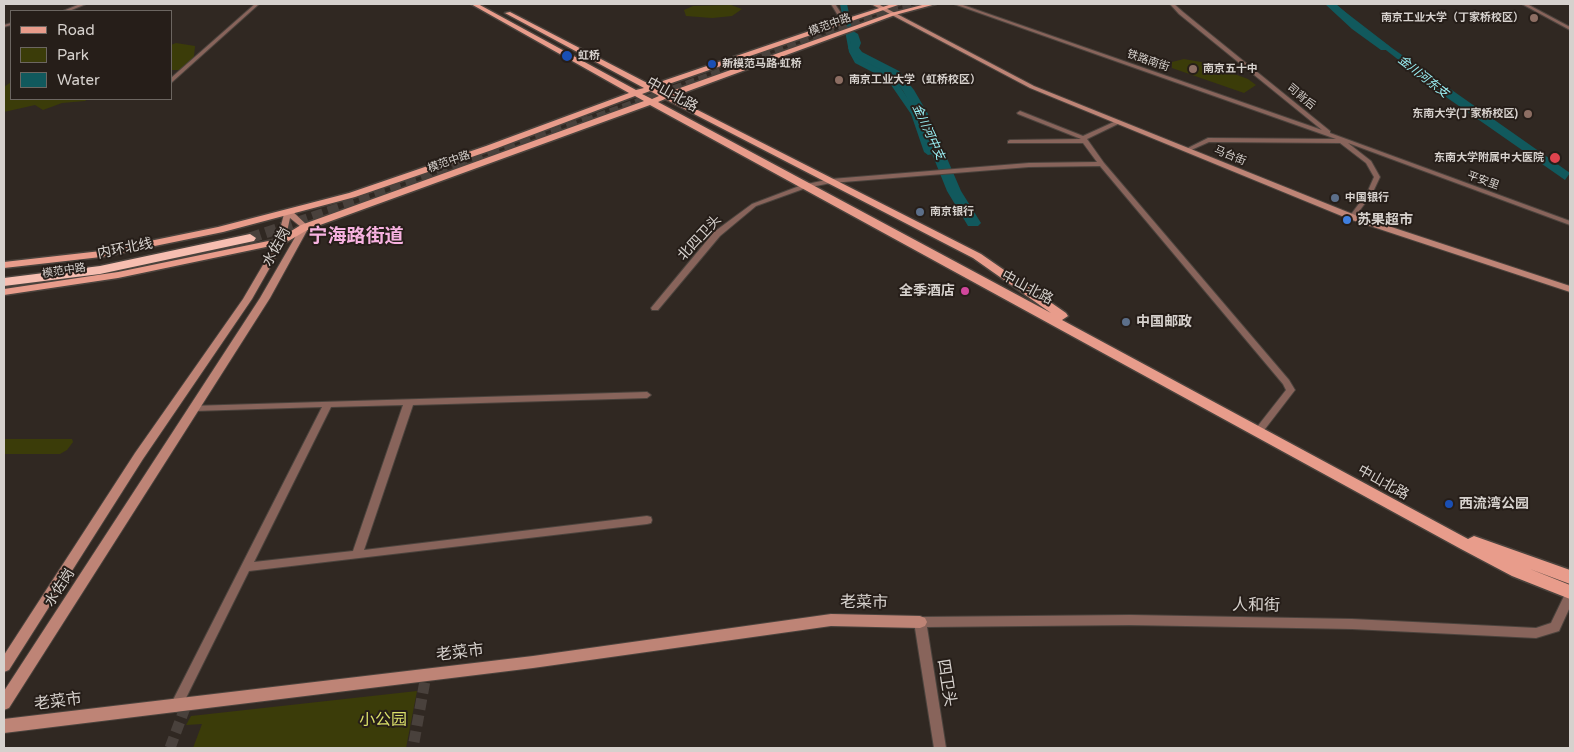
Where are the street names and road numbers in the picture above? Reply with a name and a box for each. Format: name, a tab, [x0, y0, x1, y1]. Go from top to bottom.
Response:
street label: 模范中路	[807, 11, 853, 39]
street label: 铁路南街	[1125, 48, 1171, 74]
street label: 中山北路	[643, 74, 701, 116]
street label: 司背后	[1284, 81, 1318, 113]
street label: 马台街	[1212, 144, 1248, 168]
street label: 模范中路	[426, 149, 472, 175]
street label: 平安里	[1465, 169, 1501, 193]
street label: 北四卫头	[675, 212, 725, 264]
street label: 水佐岗	[259, 225, 295, 269]
street label: 内环北线	[96, 235, 154, 263]
street label: 模范中路	[41, 261, 87, 281]
street label: 中山北路	[998, 267, 1056, 309]
street label: 中山北路	[1354, 462, 1412, 504]
street label: 水佐岗	[42, 566, 78, 610]
street label: 老菜市	[840, 593, 888, 613]
street label: 人和街	[1232, 596, 1280, 616]
street label: 老菜市	[435, 641, 485, 665]
street label: 四卫头	[933, 658, 959, 708]
street label: 老菜市	[33, 690, 83, 714]

